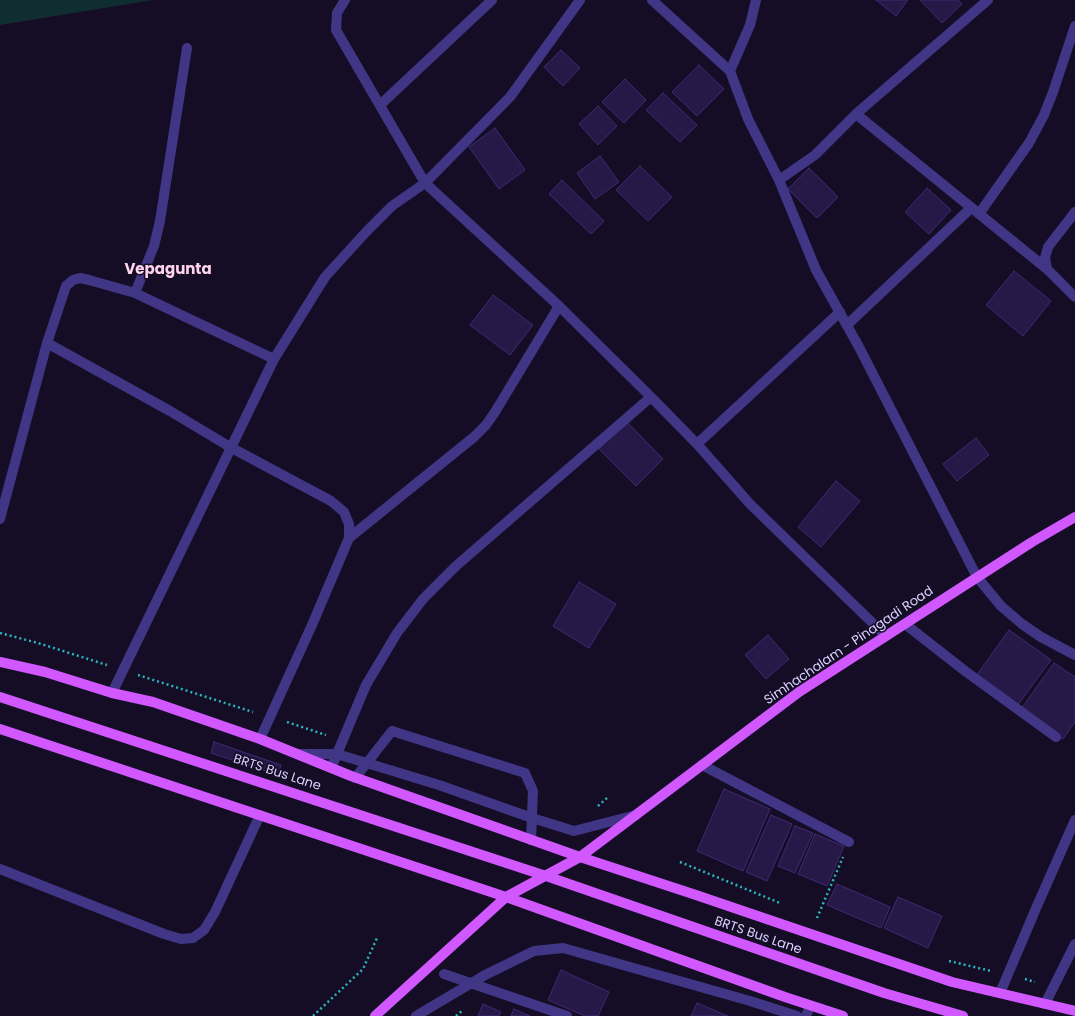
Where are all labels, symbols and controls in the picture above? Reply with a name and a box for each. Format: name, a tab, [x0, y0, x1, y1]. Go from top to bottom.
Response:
district label: Vepagunta	[124, 261, 212, 279]
street label: Simhachalam - Pinagadi Road	[762, 583, 936, 709]
street label: BRTS Bus Lane	[231, 751, 323, 795]
street label: BRTS Bus Lane	[712, 914, 804, 958]

